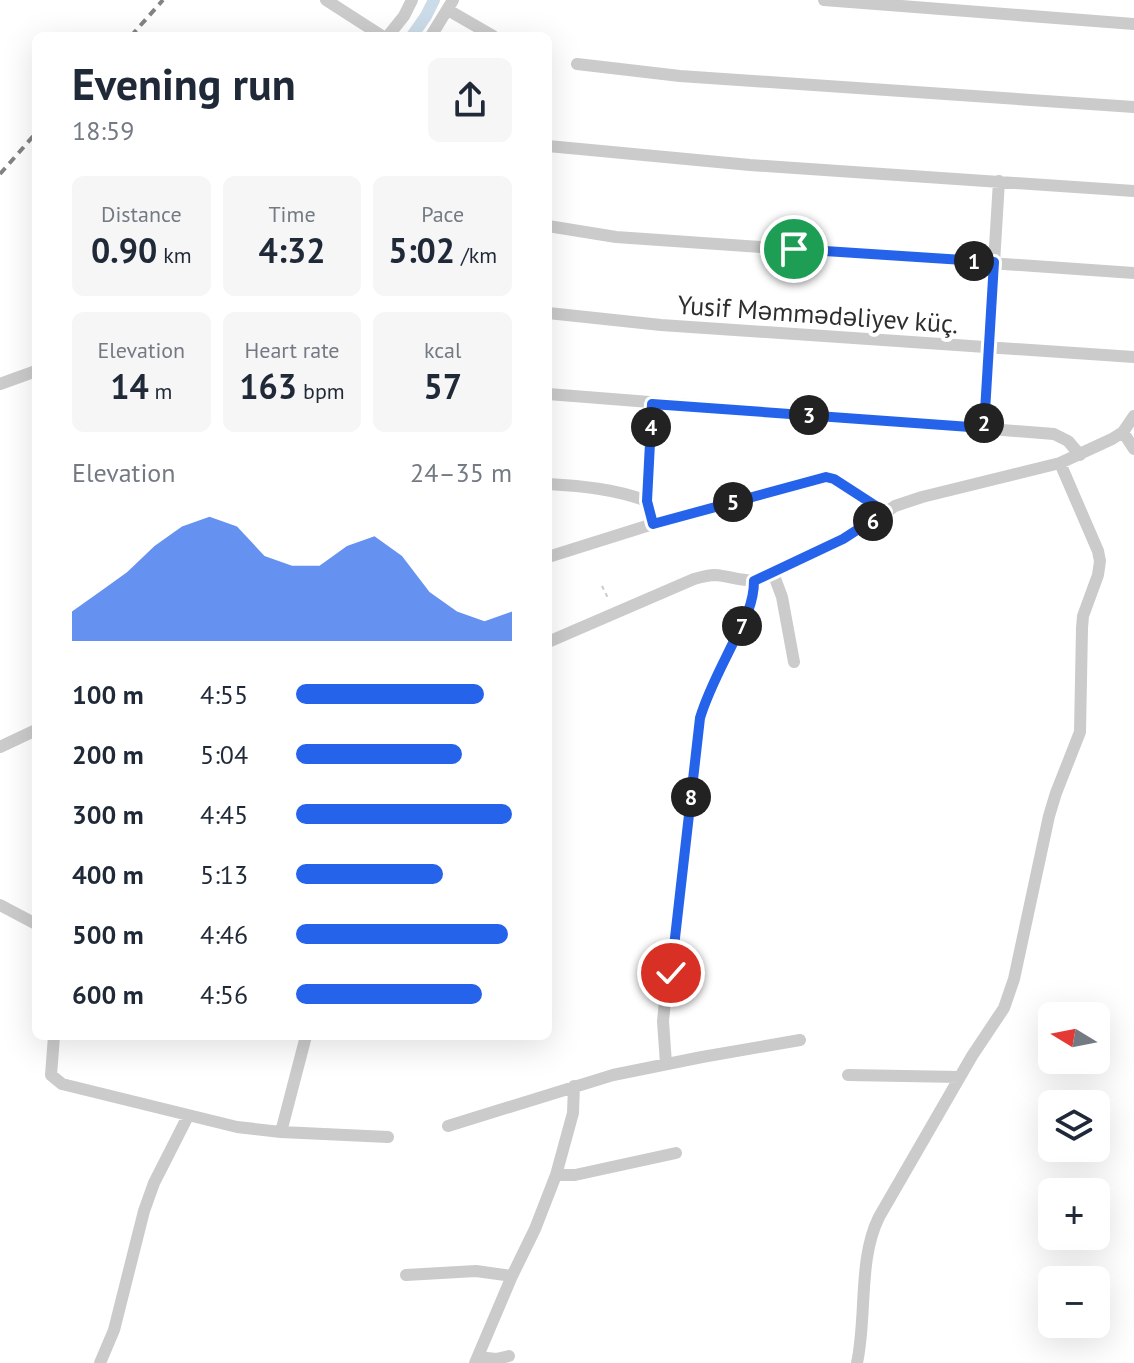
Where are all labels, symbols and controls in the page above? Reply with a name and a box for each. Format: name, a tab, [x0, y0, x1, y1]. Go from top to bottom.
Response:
text: Evening run	[72, 55, 296, 112]
button: share	[428, 58, 512, 142]
text: 18:59	[72, 114, 134, 147]
text: Distance	[101, 200, 182, 228]
text: Time	[268, 200, 316, 228]
text: Pace	[421, 200, 464, 228]
pin	[760, 215, 828, 283]
icon: arrive	[772, 227, 816, 271]
text: 0.90	[91, 228, 157, 272]
text: 4:32	[259, 228, 325, 272]
text: 5:02	[388, 228, 455, 272]
text: km	[157, 241, 192, 269]
text: /km	[455, 241, 497, 269]
pin: 1	[954, 241, 994, 281]
text: 1	[968, 247, 980, 275]
street label: Yusif Məmmədəliyev küç.	[677, 288, 959, 340]
text: Elevation	[98, 336, 185, 364]
text: Heart rate	[244, 336, 340, 364]
text: kcal	[424, 336, 461, 364]
text: 14	[110, 364, 149, 408]
text: 163	[239, 364, 297, 408]
text: 57	[423, 364, 462, 408]
text: m	[149, 377, 172, 405]
text: bpm	[297, 377, 345, 405]
pin: 3	[789, 395, 829, 435]
text: 3	[803, 401, 815, 429]
pin: 2	[964, 403, 1004, 443]
pin: 4	[631, 407, 671, 447]
text: 2	[978, 409, 990, 437]
text: 4	[645, 413, 657, 441]
text: Elevation	[72, 456, 176, 489]
text: 24–35 m	[410, 456, 512, 489]
pin: 5	[713, 482, 753, 522]
text: 5	[727, 488, 739, 516]
pin: 6	[853, 501, 893, 541]
text: 6	[867, 507, 879, 535]
pin: 7	[722, 606, 762, 646]
text: 7	[736, 612, 748, 640]
text: 100 m	[72, 678, 144, 711]
text: 4:55	[200, 678, 248, 711]
text: 200 m	[72, 738, 144, 771]
text: 5:04	[200, 738, 248, 771]
pin: 8	[671, 777, 711, 817]
text: 8	[685, 783, 697, 811]
text: 300 m	[72, 798, 144, 831]
text: 4:45	[200, 798, 248, 831]
text: 400 m	[72, 858, 144, 891]
text: 5:13	[200, 858, 248, 891]
text: 500 m	[72, 918, 144, 951]
text: 4:46	[200, 918, 248, 951]
pin	[637, 939, 705, 1007]
icon: check	[649, 951, 693, 995]
text: 600 m	[72, 978, 144, 1011]
text: 4:56	[200, 978, 248, 1011]
north arrow	[1038, 1002, 1110, 1074]
map controls	[1038, 1002, 1110, 1338]
button: layers	[1038, 1090, 1110, 1162]
button: +	[1038, 1178, 1110, 1250]
button: −	[1038, 1266, 1110, 1338]

